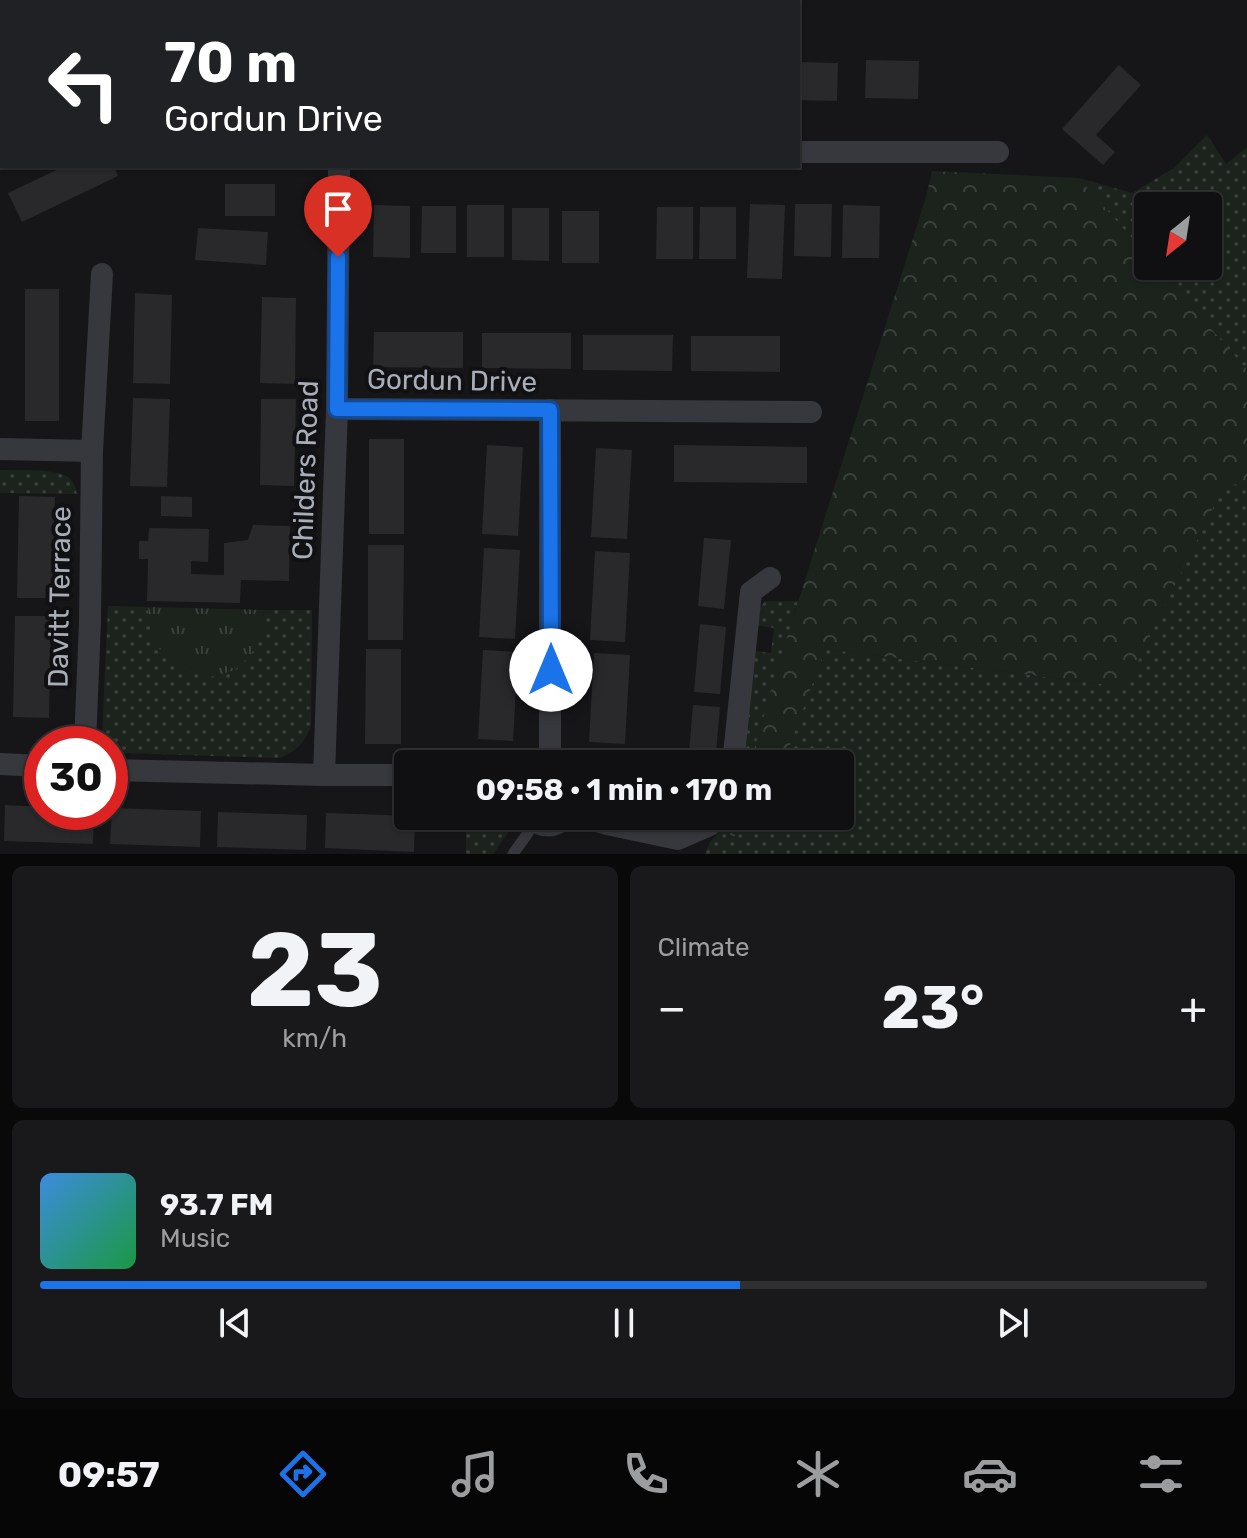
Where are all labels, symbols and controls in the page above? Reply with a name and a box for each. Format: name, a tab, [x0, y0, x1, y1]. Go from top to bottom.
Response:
text: 70 m	[164, 30, 297, 96]
icon: left	[32, 32, 136, 136]
text: Gordun Drive	[164, 97, 383, 140]
pin	[304, 175, 372, 257]
icon: arrive	[316, 187, 360, 231]
north arrow	[1134, 192, 1222, 280]
map controls	[1134, 192, 1222, 280]
street label: Gordun Drive	[367, 363, 537, 398]
street label: Childers Road	[286, 380, 325, 560]
street label: Davitt Terrace	[41, 506, 78, 688]
position arrow	[509, 628, 593, 712]
speed limit sign: 30	[24, 726, 128, 830]
text: 09:58 · 1 min · 170 m	[476, 772, 772, 808]
text: 23	[247, 909, 383, 1032]
text: Climate	[658, 932, 750, 963]
text: 23°	[881, 972, 984, 1043]
text: −	[658, 982, 686, 1034]
text: +	[1180, 982, 1207, 1034]
text: km/h	[282, 1023, 347, 1054]
text: 93.7 FM	[160, 1187, 273, 1223]
text: Music	[160, 1223, 230, 1254]
icon: previous	[213, 1301, 257, 1345]
icon: pause	[602, 1301, 646, 1345]
icon: next	[991, 1301, 1035, 1345]
icon: directions	[275, 1446, 331, 1502]
icon: music	[447, 1446, 503, 1502]
icon: phone	[618, 1446, 674, 1502]
icon: climate	[790, 1446, 846, 1502]
icon: car	[962, 1446, 1018, 1502]
icon: filters	[1133, 1446, 1189, 1502]
text: 09:57	[58, 1453, 160, 1496]

